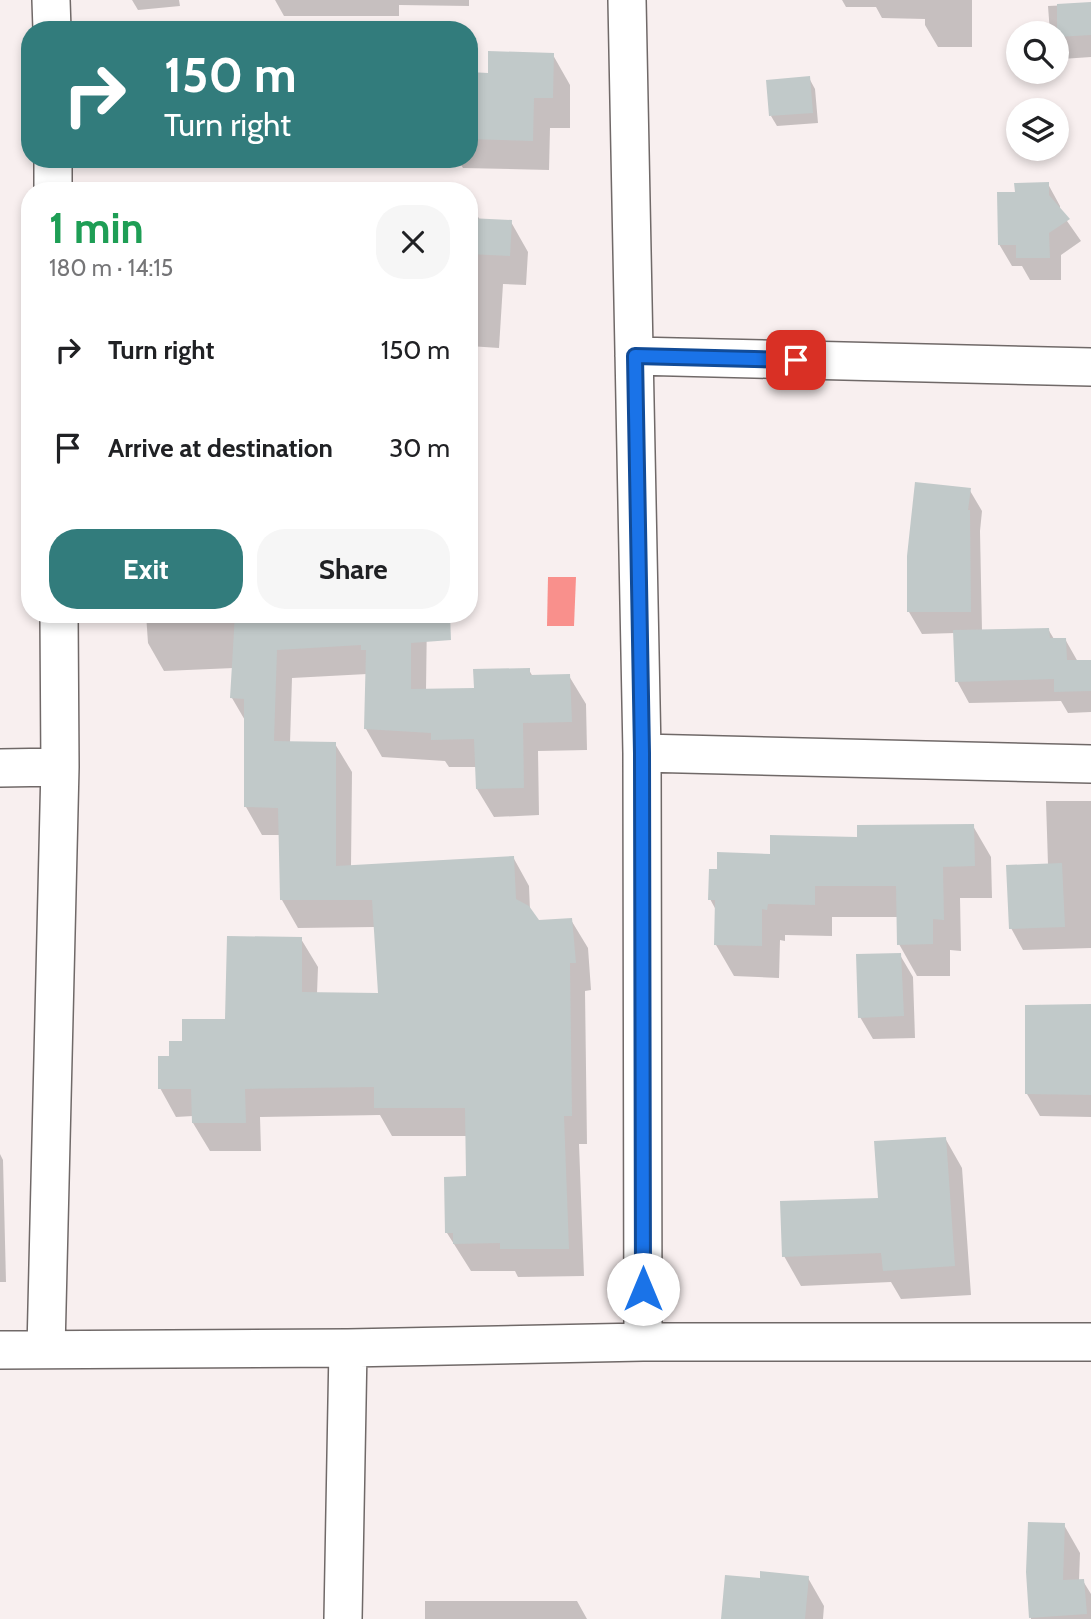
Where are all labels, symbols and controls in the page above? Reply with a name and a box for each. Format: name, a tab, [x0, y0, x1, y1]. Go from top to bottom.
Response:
map controls	[1006, 21, 1069, 161]
button: search	[1006, 21, 1069, 84]
text: 150 m	[164, 45, 297, 104]
icon: right	[49, 49, 140, 140]
button: layers	[1006, 98, 1069, 161]
text: Turn right	[164, 105, 291, 144]
text: 1 min	[49, 202, 144, 254]
button: close	[376, 205, 450, 279]
text: 180 m · 14:15	[49, 254, 173, 282]
pin	[766, 330, 826, 390]
icon: right	[49, 331, 87, 369]
text: Turn right	[108, 334, 214, 366]
text: 150 m	[381, 334, 450, 366]
icon: arrive	[777, 341, 815, 379]
icon: arrive	[49, 429, 87, 467]
text: Arrive at destination	[108, 432, 333, 464]
text: 30 m	[389, 432, 450, 464]
button: Exit	[49, 529, 243, 609]
button: Share	[257, 529, 450, 609]
position arrow	[606, 1252, 680, 1326]

